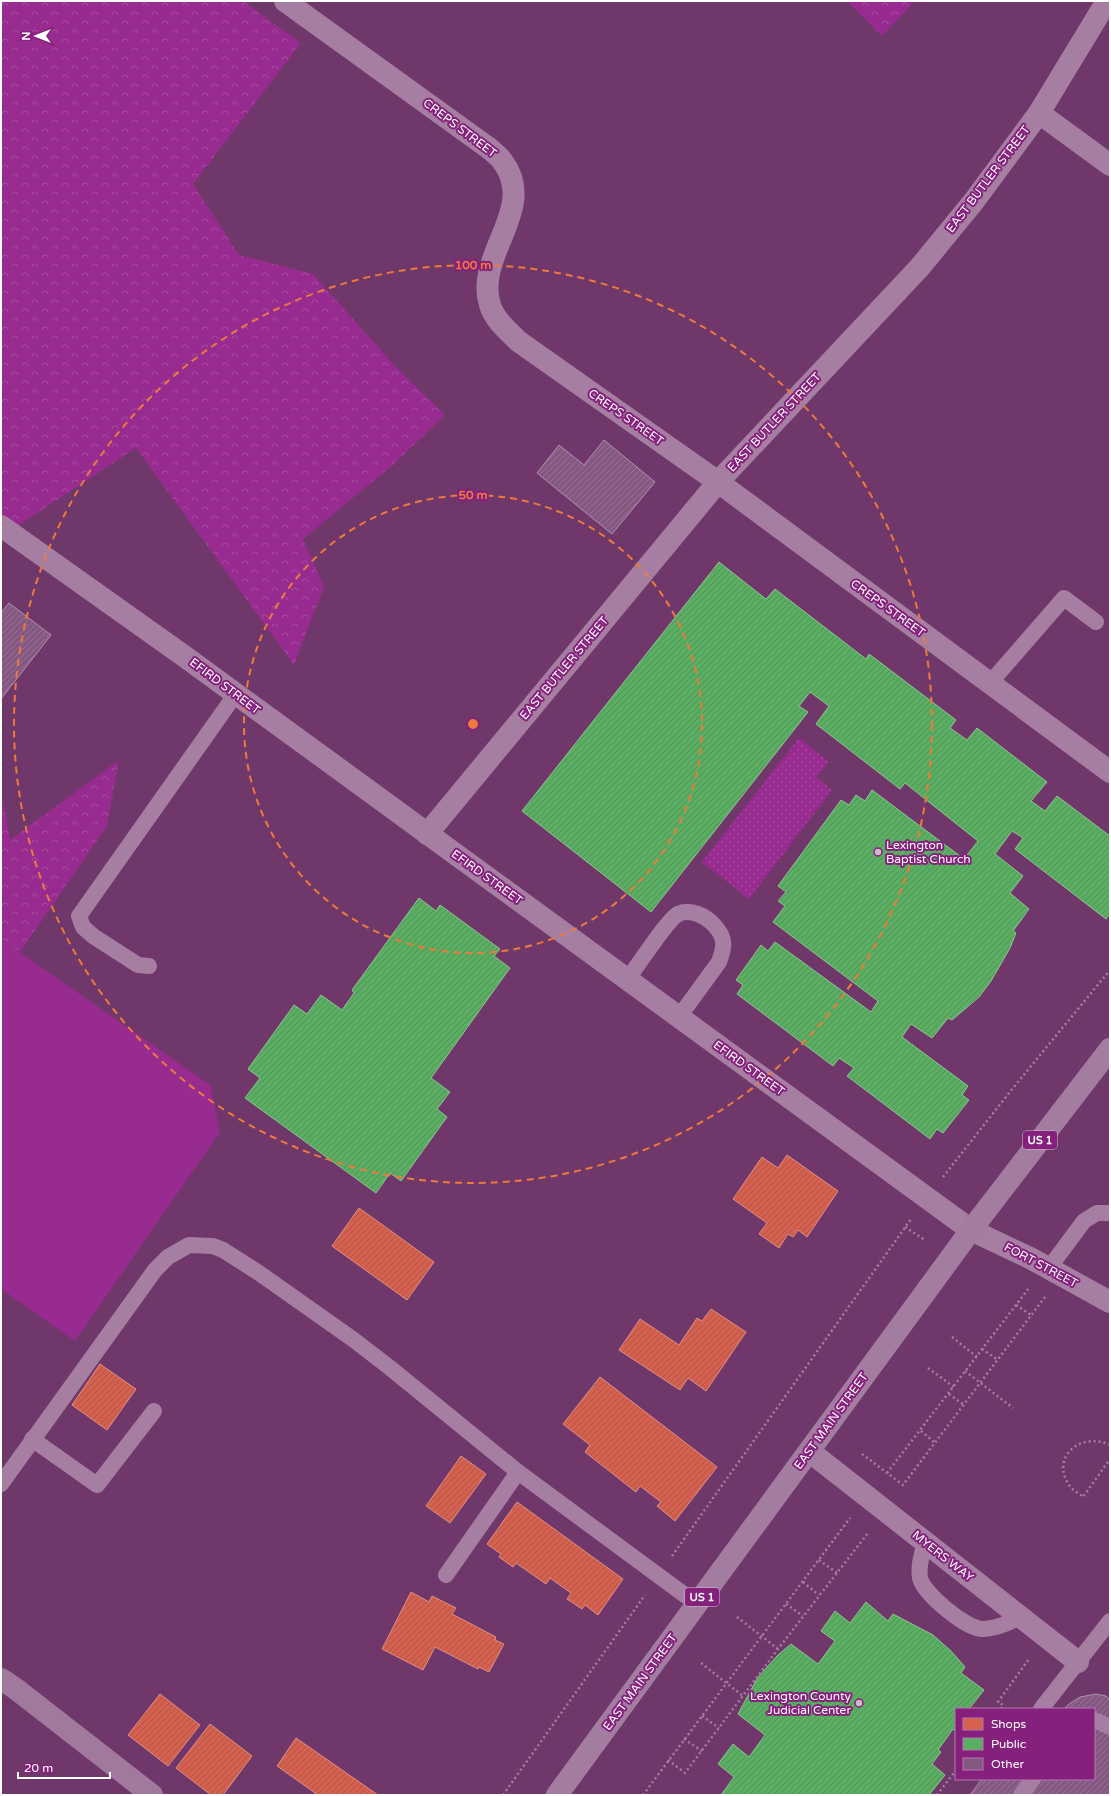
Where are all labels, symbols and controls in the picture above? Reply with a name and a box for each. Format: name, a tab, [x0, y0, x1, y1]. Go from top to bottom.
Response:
north arrow	[16, 16, 56, 56]
text: N	[20, 32, 33, 40]
street label: CREPS STREET	[420, 96, 500, 161]
street label: EAST BUTLER STREET	[943, 122, 1033, 235]
text: 100 m	[455, 258, 491, 272]
street label: EAST BUTLER STREET	[724, 369, 824, 474]
street label: CREPS STREET	[586, 386, 667, 449]
text: 50 m	[458, 488, 488, 502]
street label: CREPS STREET	[848, 576, 928, 640]
street label: EAST BUTLER STREET	[517, 613, 612, 722]
street label: EFIRD STREET	[187, 655, 263, 717]
centre of rings	[466, 717, 480, 731]
place label: Lexington Baptist Church	[886, 838, 971, 866]
street label: EFIRD STREET	[449, 847, 526, 908]
marker: Lexington Baptist Church	[873, 847, 883, 857]
street label: EFIRD STREET	[711, 1038, 788, 1099]
road number: US 1	[1023, 1131, 1057, 1149]
street label: FORT STREET	[1002, 1240, 1081, 1291]
street label: EAST MAIN STREET	[791, 1369, 871, 1472]
street label: MYERS WAY	[910, 1528, 977, 1584]
road number: US 1	[685, 1588, 719, 1606]
street label: EAST MAIN STREET	[600, 1630, 680, 1733]
place label: Lexington County Judicial Center	[750, 1689, 852, 1717]
marker: Lexington County Judicial Center	[854, 1698, 864, 1708]
legend	[955, 1708, 1095, 1780]
text: Shops	[991, 1717, 1026, 1731]
text: Public	[991, 1737, 1026, 1751]
scale bar	[18, 1754, 110, 1780]
text: Other	[991, 1757, 1024, 1771]
text: 20 m	[24, 1761, 53, 1775]

